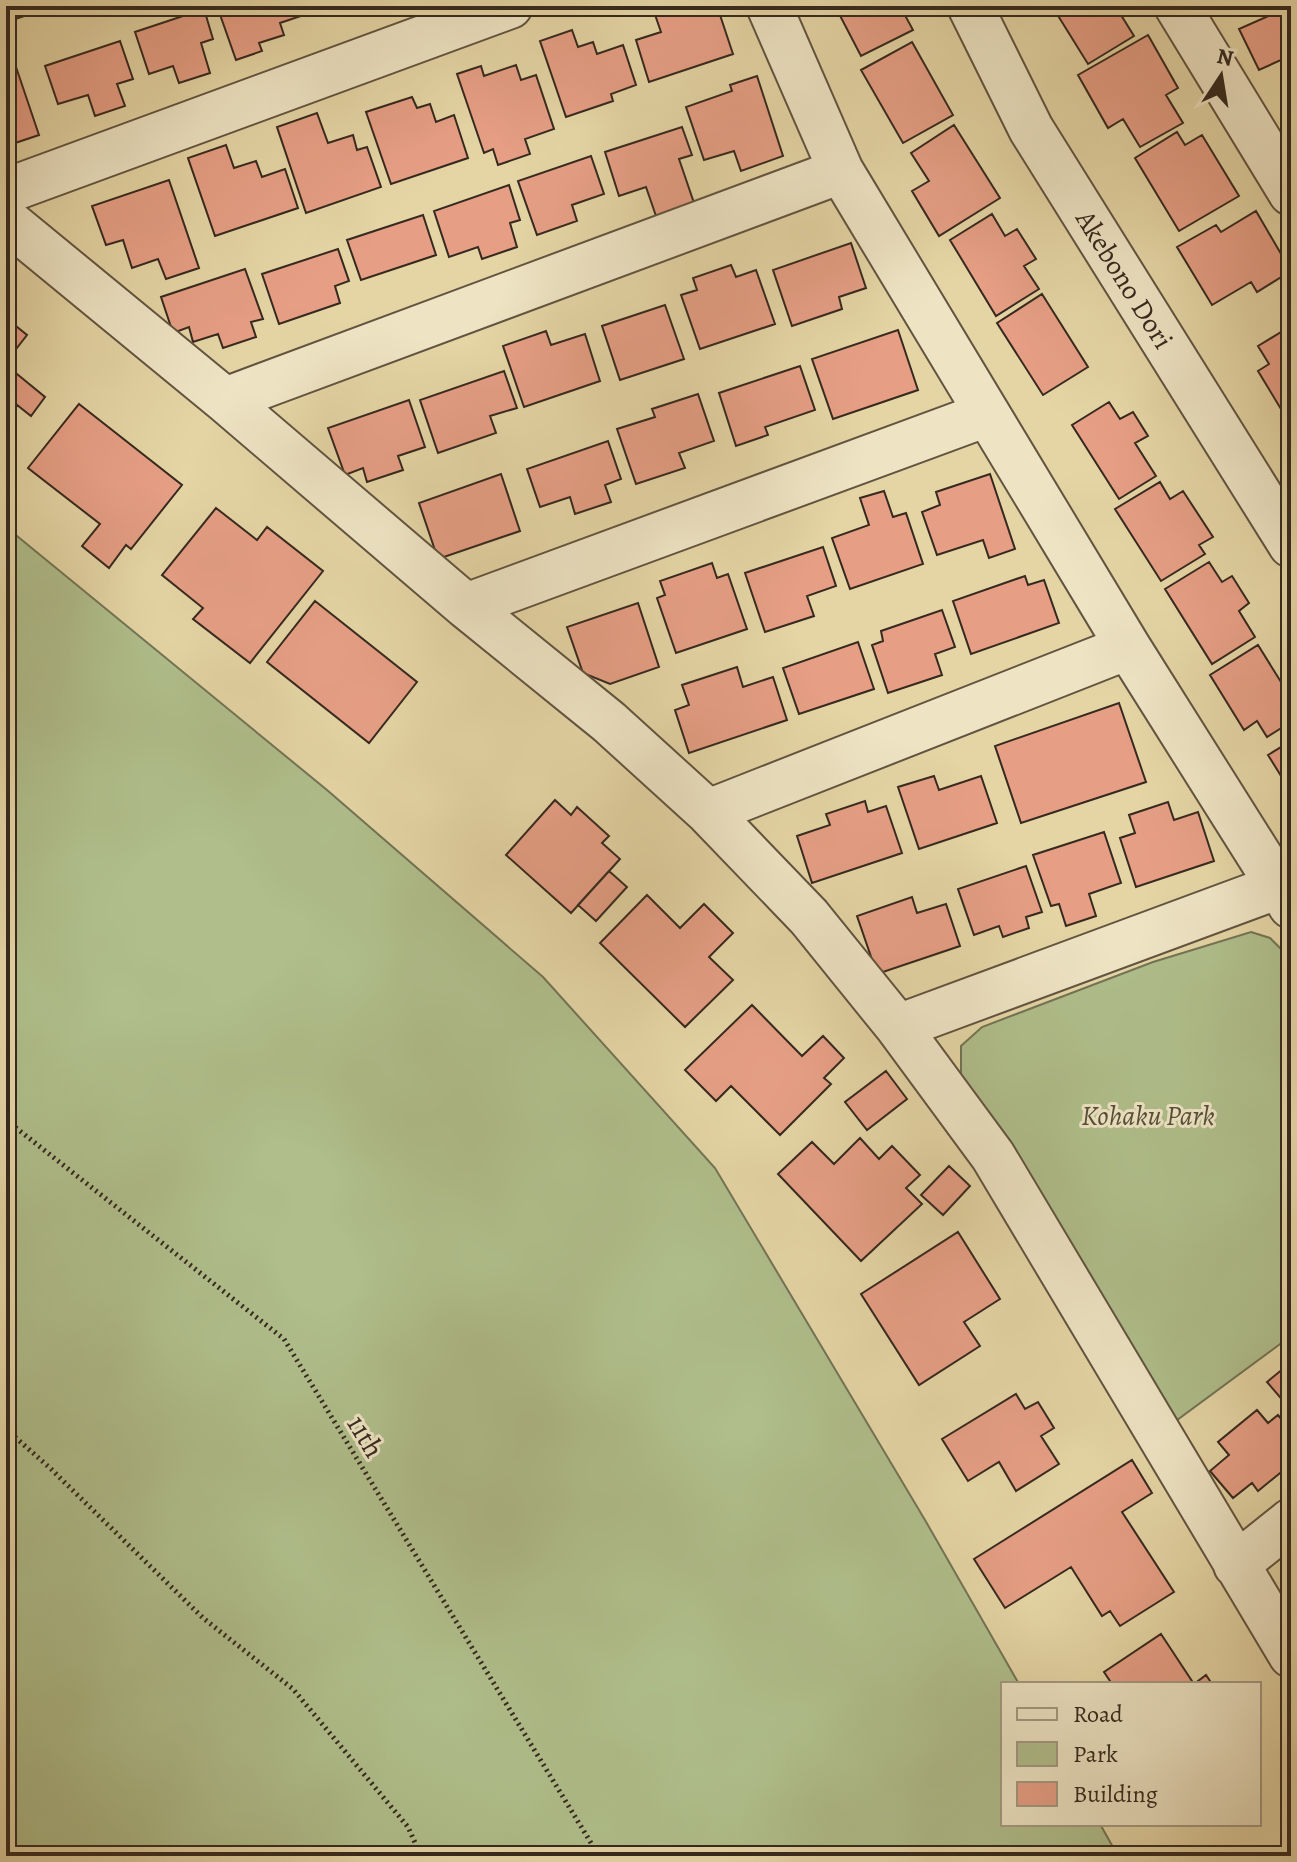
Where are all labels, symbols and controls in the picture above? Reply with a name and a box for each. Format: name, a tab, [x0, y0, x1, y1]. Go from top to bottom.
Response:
north arrow	[1181, 36, 1261, 116]
text: N	[1214, 41, 1236, 74]
street label: Akebono Dori	[1066, 202, 1182, 356]
park label: Kohaku Park	[1081, 1097, 1215, 1135]
street label: 11th	[338, 1408, 393, 1465]
legend	[1001, 1682, 1261, 1826]
text: Road	[1073, 1698, 1123, 1730]
text: Park	[1073, 1738, 1118, 1770]
text: Building	[1073, 1778, 1158, 1810]

